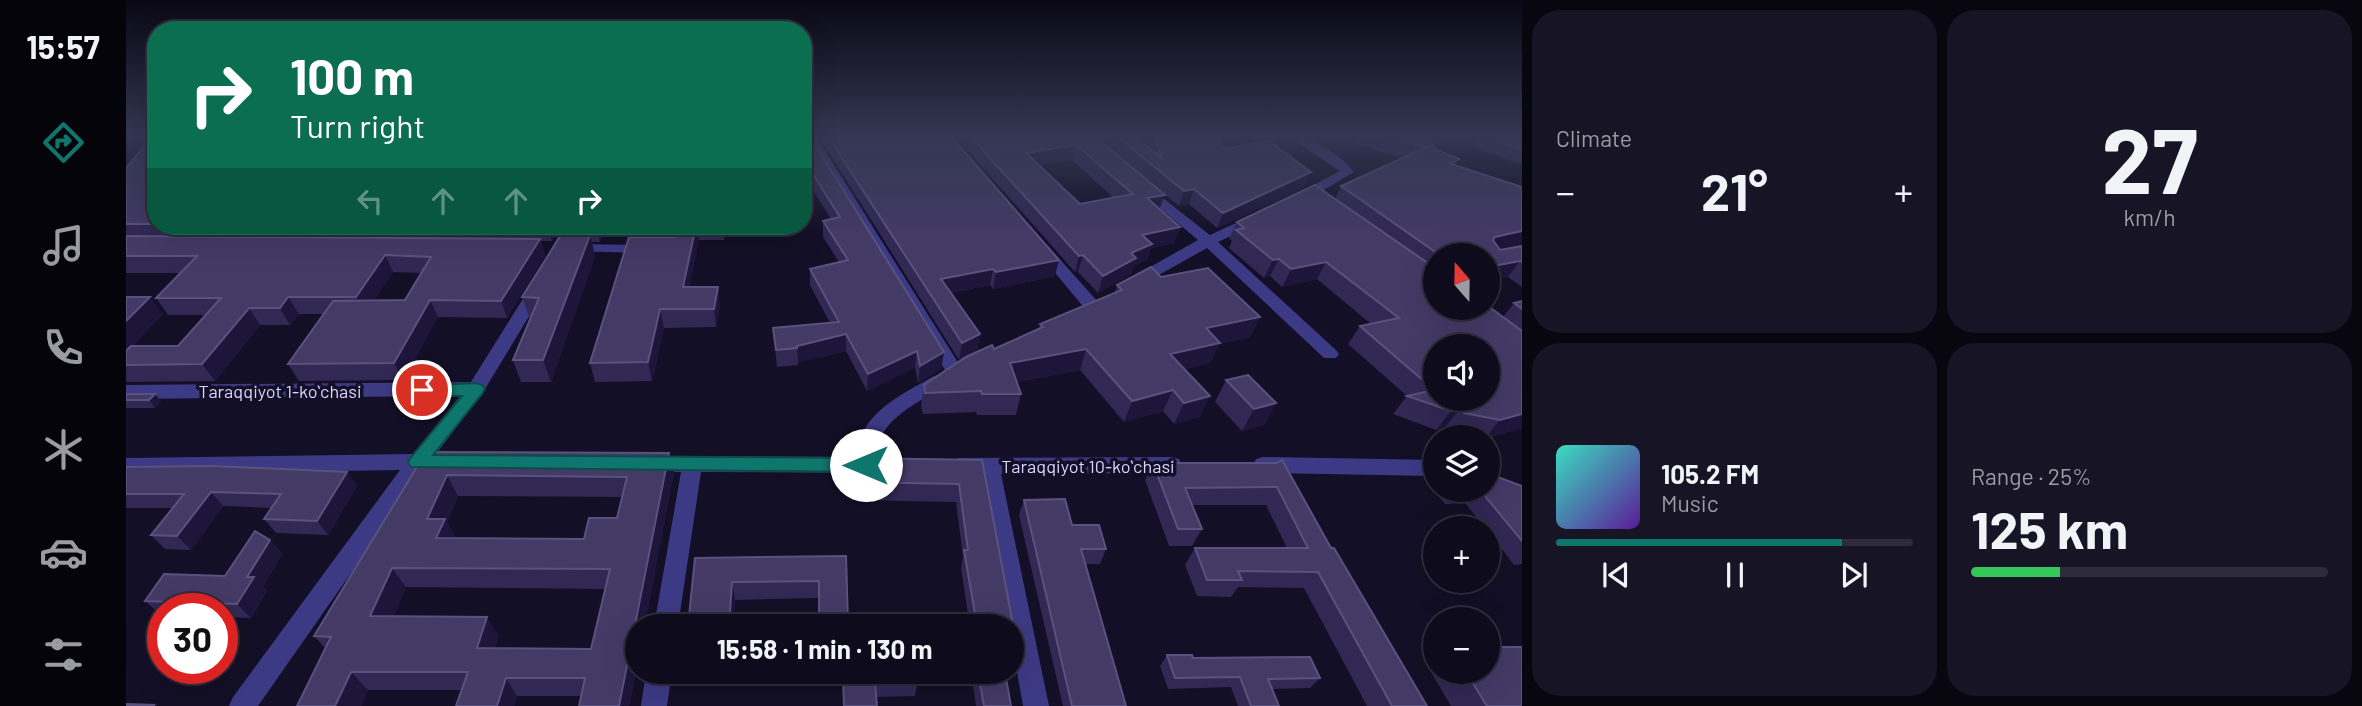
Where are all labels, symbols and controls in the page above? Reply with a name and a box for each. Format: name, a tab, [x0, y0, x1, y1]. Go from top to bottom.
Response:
text: 15:57	[26, 27, 100, 65]
text: 100 m	[290, 46, 414, 105]
icon: right	[175, 49, 266, 140]
text: 27	[2101, 103, 2198, 212]
text: Turn right	[290, 106, 425, 144]
icon: directions	[39, 118, 88, 167]
text: Climate	[1556, 124, 1632, 152]
text: 21°	[1701, 159, 1768, 221]
text: −	[1556, 168, 1575, 214]
text: +	[1894, 168, 1913, 214]
icon: left	[351, 182, 389, 220]
icon: ahead	[424, 182, 462, 220]
icon: ahead	[497, 182, 535, 220]
icon: right	[570, 182, 608, 220]
text: km/h	[2123, 203, 2176, 231]
icon: music	[39, 221, 88, 270]
north arrow	[1423, 243, 1500, 320]
map controls	[1423, 243, 1500, 684]
icon: phone	[39, 323, 88, 372]
button: sound	[1423, 334, 1500, 411]
pin	[392, 360, 452, 420]
icon: arrive	[403, 371, 441, 409]
street label: Taraqqiyot 1-koʻchasi	[198, 380, 362, 402]
icon: climate	[39, 425, 88, 474]
button: layers	[1423, 425, 1500, 502]
position arrow	[829, 428, 903, 502]
street label: Taraqqiyot 10-koʻchasi	[1001, 455, 1175, 477]
text: 105.2 FM	[1661, 458, 1759, 489]
text: Range · 25%	[1971, 462, 2091, 490]
text: Music	[1661, 489, 1719, 517]
text: 125 km	[1971, 497, 2128, 559]
button: +	[1423, 516, 1500, 593]
icon: car	[39, 528, 88, 577]
icon: previous	[1597, 556, 1635, 594]
icon: pause	[1716, 556, 1754, 594]
icon: next	[1835, 556, 1873, 594]
speed limit sign: 30	[147, 593, 238, 684]
button: −	[1423, 607, 1500, 684]
icon: filters	[39, 630, 88, 679]
text: 15:58 · 1 min · 130 m	[717, 633, 932, 664]

